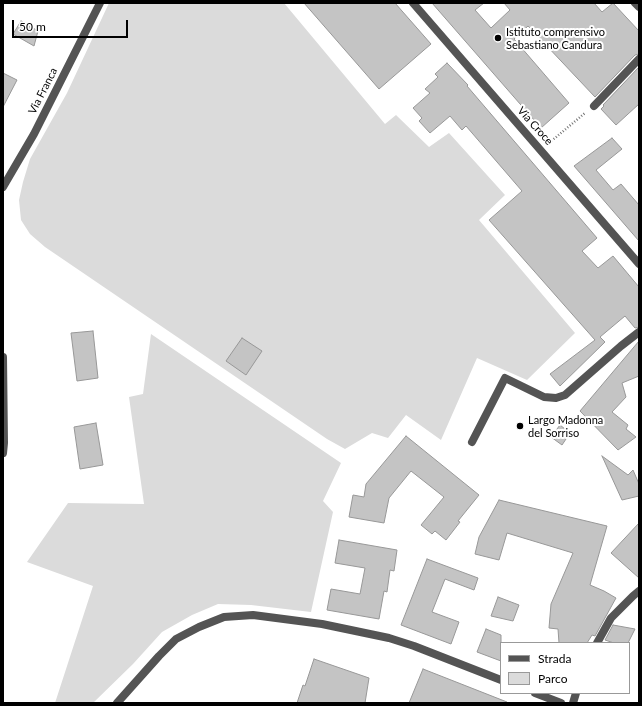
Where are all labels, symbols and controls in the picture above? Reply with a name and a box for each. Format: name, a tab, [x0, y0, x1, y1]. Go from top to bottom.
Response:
scale bar	[14, 12, 130, 38]
text: 50 m	[19, 19, 46, 34]
place label: Istituto comprensivo Sebastiano Candura	[506, 25, 605, 51]
marker: Istituto comprensivo Sebastiano Candura	[493, 33, 503, 43]
street label: Via Franca	[26, 66, 60, 116]
street label: Via Croce	[514, 104, 556, 148]
place label: Largo Madonna del Sorriso	[528, 413, 603, 439]
marker: Largo Madonna del Sorriso	[515, 421, 525, 431]
legend	[500, 642, 630, 694]
text: Strada	[538, 651, 571, 666]
text: Parco	[538, 671, 568, 686]

